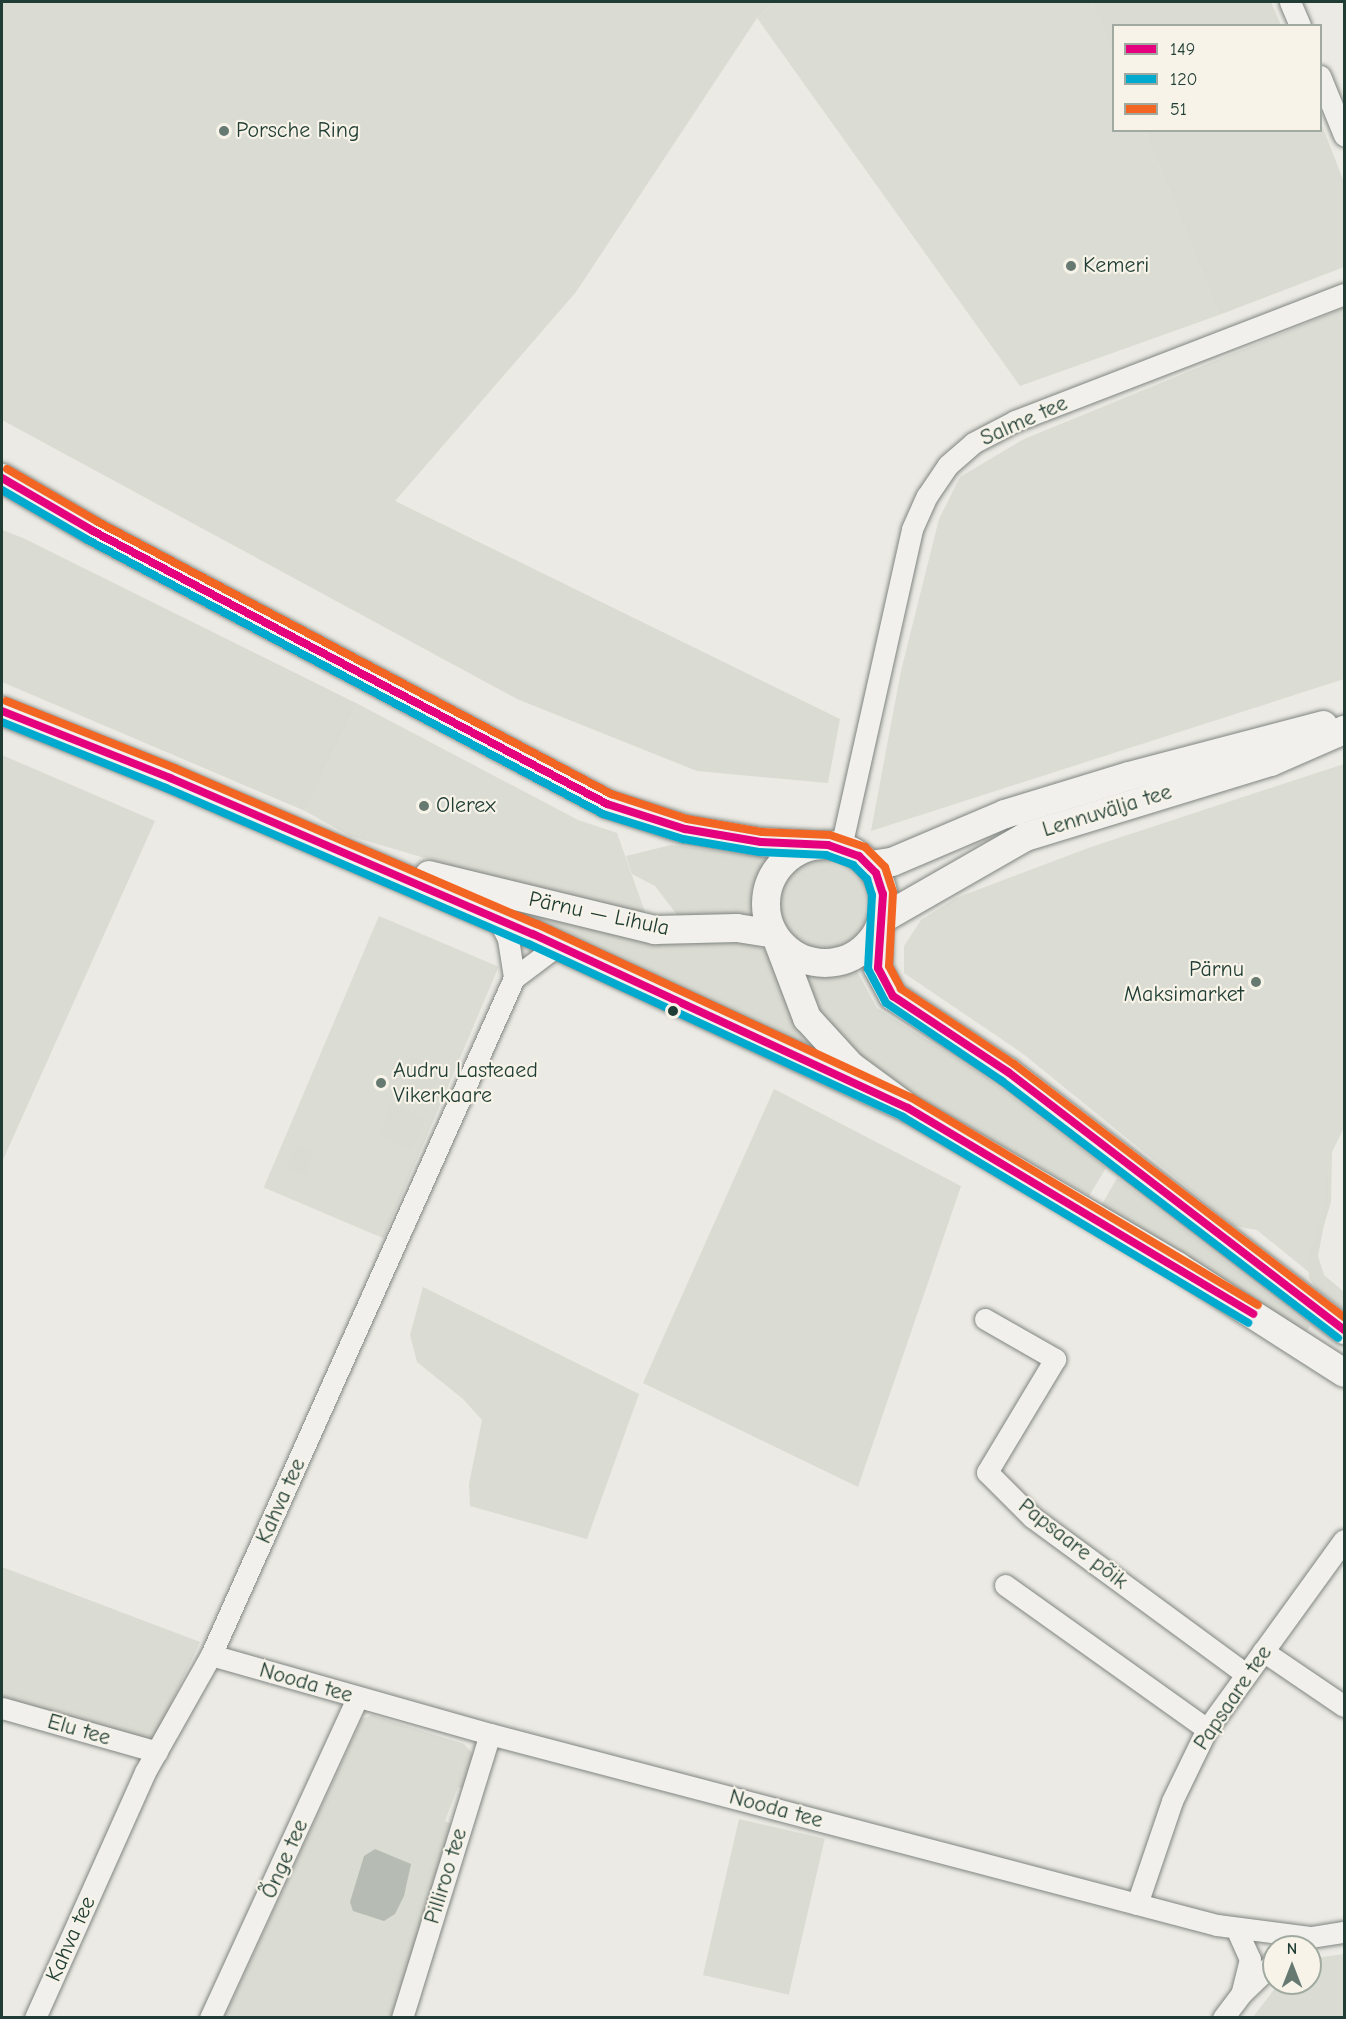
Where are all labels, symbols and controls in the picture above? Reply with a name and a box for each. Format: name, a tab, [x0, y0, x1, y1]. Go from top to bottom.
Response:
legend	[1112, 24, 1322, 132]
text: 149	[1170, 39, 1195, 60]
text: 120	[1170, 69, 1198, 90]
text: 51	[1170, 99, 1187, 120]
place label: Porsche Ring	[236, 118, 360, 144]
marker: Porsche Ring	[217, 124, 231, 138]
place label: Kemeri	[1083, 253, 1149, 279]
marker: Kemeri	[1064, 259, 1078, 273]
street label: Salme tee	[976, 390, 1072, 452]
street label: Lennuvälja tee	[1039, 779, 1175, 843]
place label: Olerex	[436, 793, 496, 819]
marker: Olerex	[417, 799, 431, 813]
street label: Pärnu — Lihula	[526, 886, 672, 942]
place label: Pärnu Maksimarket	[1124, 956, 1244, 1008]
marker: Pärnu Maksimarket	[1249, 975, 1263, 989]
unlabelled marker	[667, 1005, 679, 1017]
place label: Audru Lasteaed Vikerkaare	[393, 1057, 538, 1108]
marker: Audru Lasteaed Vikerkaare	[374, 1076, 388, 1090]
street label: Kahva tee	[251, 1454, 311, 1548]
street label: Papsaare põik	[1013, 1493, 1133, 1595]
street label: Papsaare tee	[1188, 1641, 1278, 1755]
street label: Nooda tee	[256, 1657, 356, 1709]
street label: Elu tee	[44, 1708, 114, 1752]
street label: Nooda tee	[726, 1784, 826, 1834]
street label: Õnge tee	[256, 1815, 314, 1903]
street label: Pilliroo tee	[419, 1825, 473, 1927]
street label: Kahva tee	[41, 1892, 101, 1986]
north arrow	[1262, 1935, 1322, 1995]
text: N	[1287, 1940, 1297, 1958]

